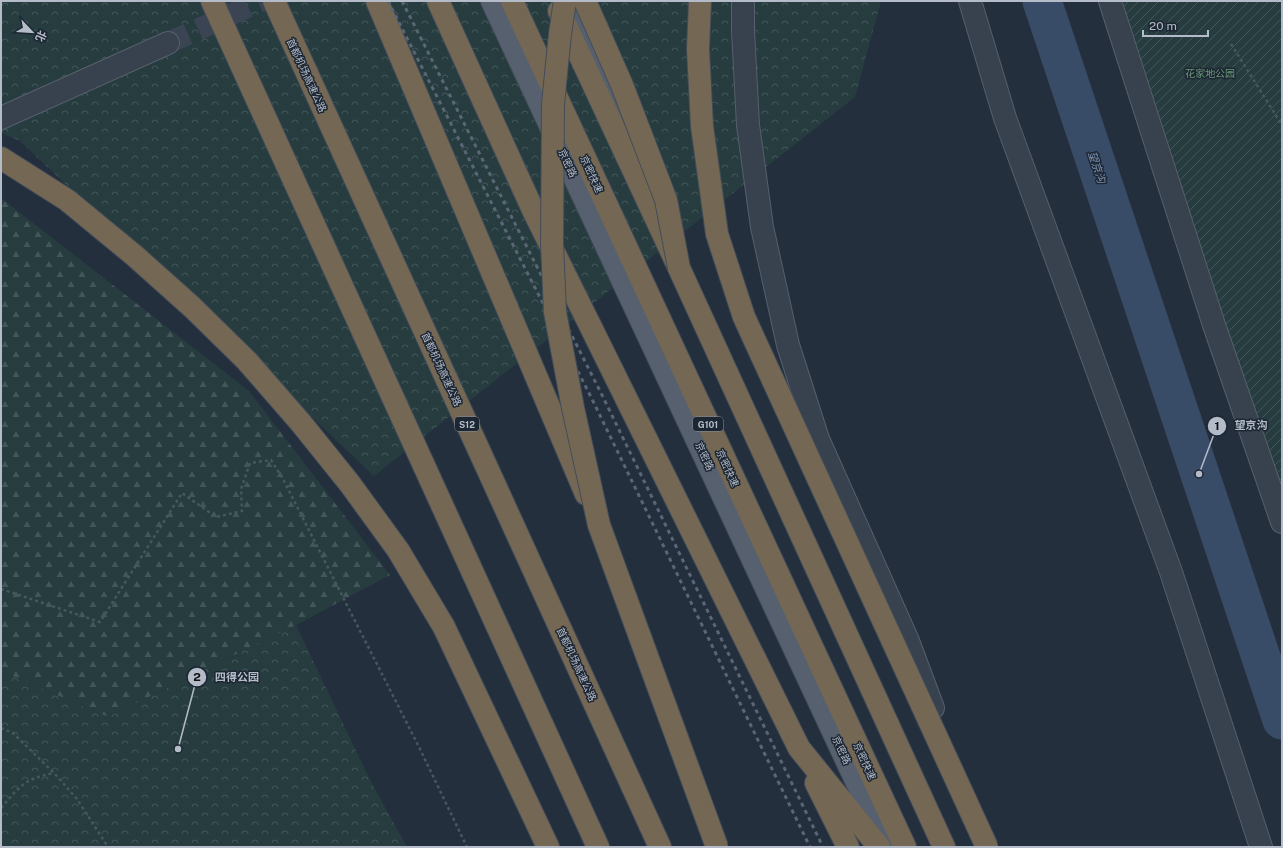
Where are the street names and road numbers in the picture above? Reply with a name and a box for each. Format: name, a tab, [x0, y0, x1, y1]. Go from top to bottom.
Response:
street label: 首都机场高速公路	[285, 36, 329, 114]
street label: 京密路	[556, 147, 580, 179]
street label: 京密快速	[578, 153, 606, 195]
street label: 首都机场高速公路	[420, 330, 464, 408]
road number: S12	[455, 417, 479, 431]
road number: G101	[693, 417, 723, 431]
street label: 京密路	[693, 440, 717, 472]
street label: 京密快速	[714, 447, 742, 489]
street label: 首都机场高速公路	[555, 625, 599, 703]
street label: 京密路	[830, 734, 854, 766]
street label: 京密快速	[851, 740, 879, 782]

